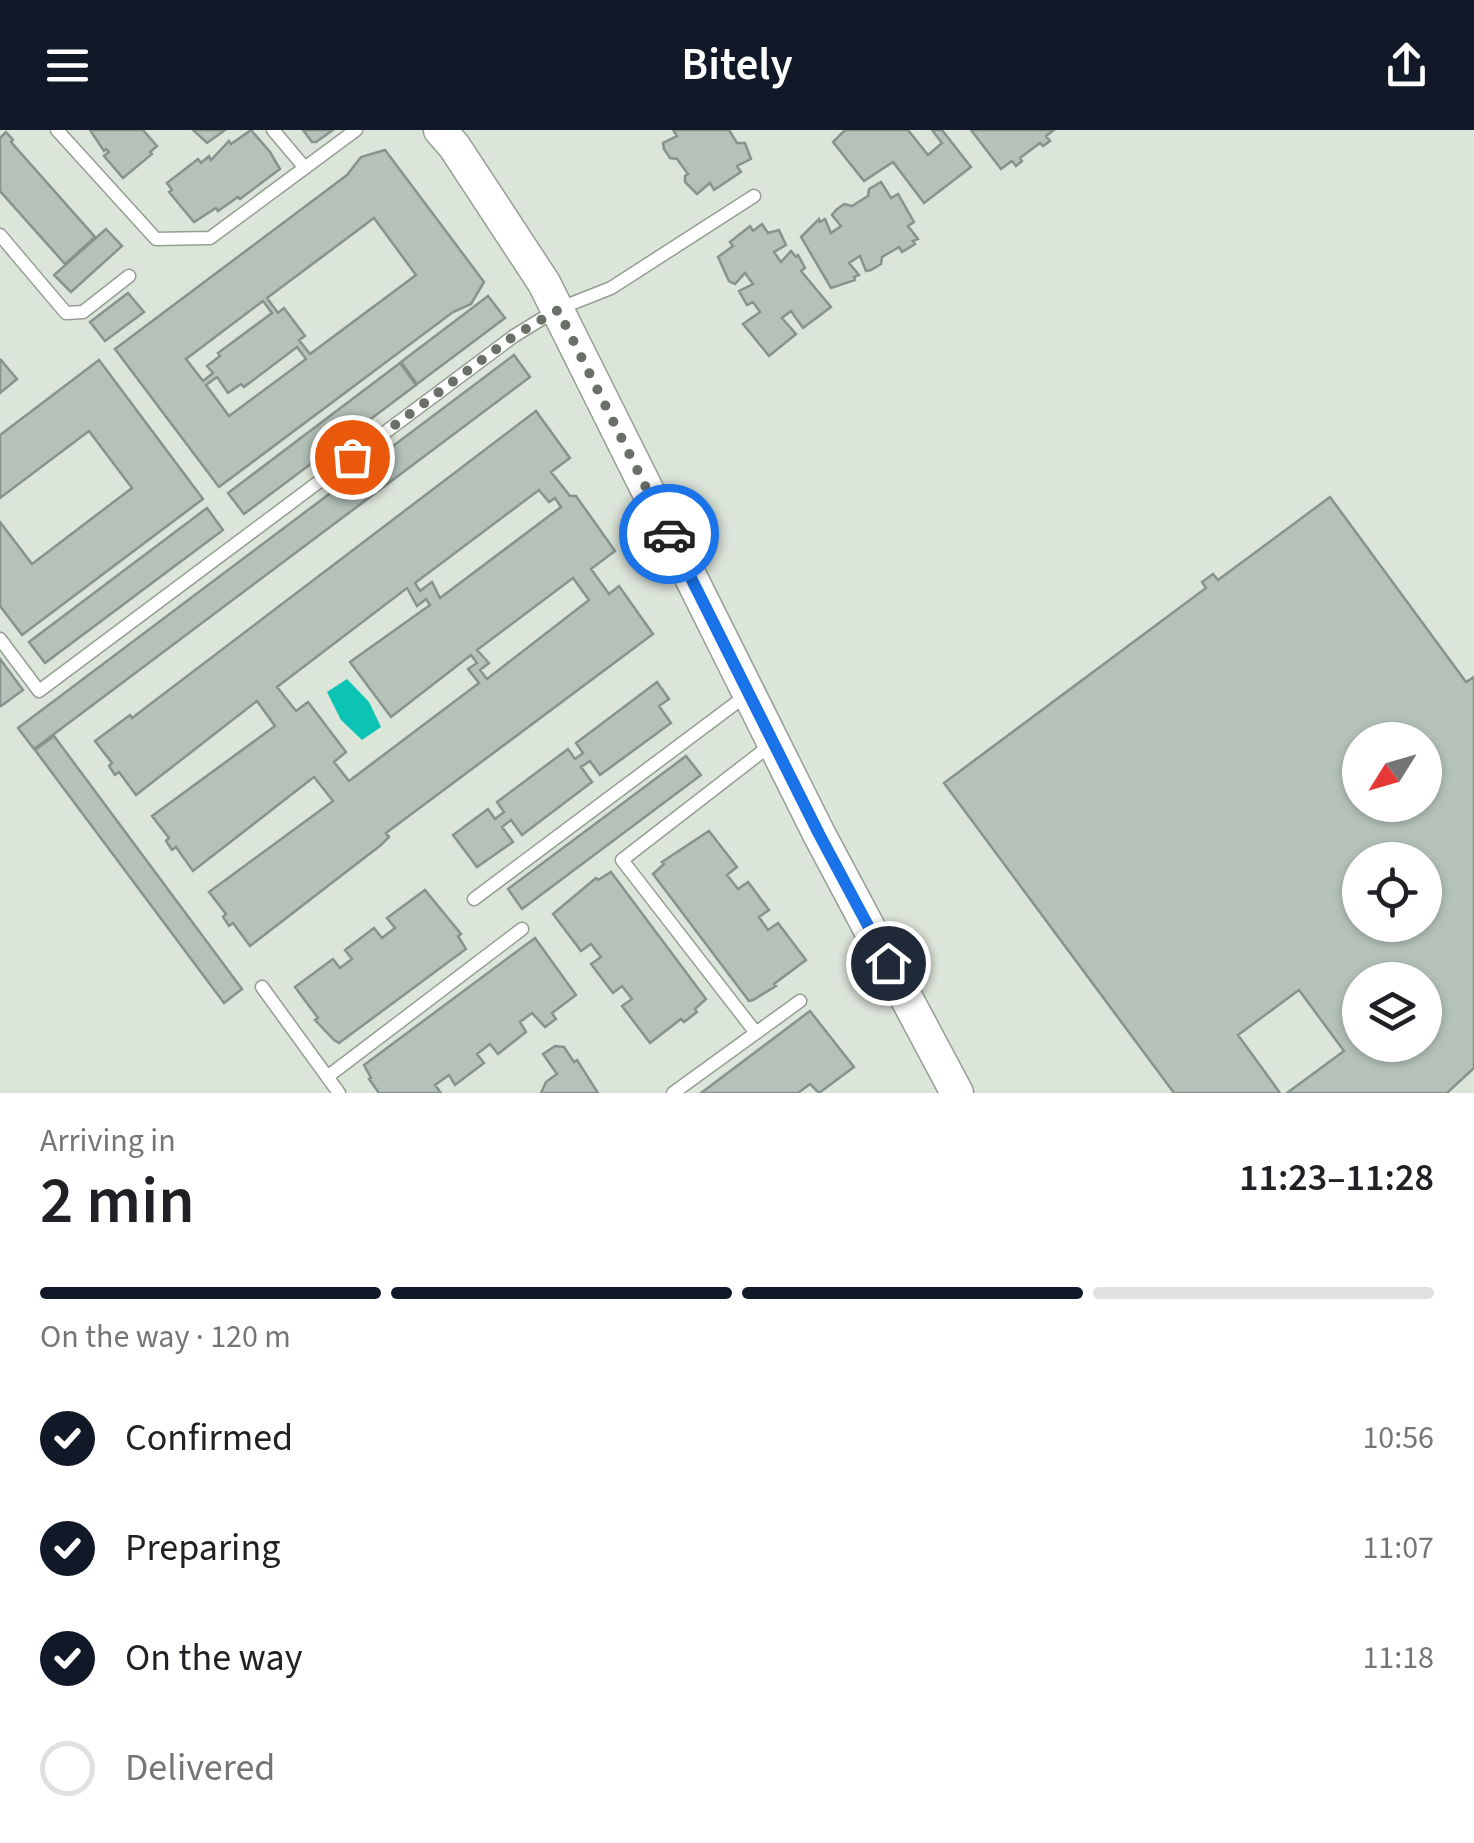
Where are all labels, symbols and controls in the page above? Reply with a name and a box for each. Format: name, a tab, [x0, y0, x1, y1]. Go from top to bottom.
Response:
text: Bitely	[681, 33, 793, 97]
icon: menu	[40, 38, 95, 93]
icon: share	[1379, 38, 1434, 93]
pin	[310, 415, 395, 500]
icon: bag	[325, 430, 380, 485]
courier	[619, 484, 719, 584]
icon: car	[642, 507, 697, 562]
north arrow	[1342, 722, 1442, 822]
map controls	[1342, 722, 1442, 1062]
button: locate	[1342, 842, 1442, 942]
pin	[846, 921, 931, 1006]
icon: home	[861, 936, 916, 991]
button: layers	[1342, 962, 1442, 1062]
text: Arriving in	[40, 1118, 176, 1164]
text: 11:23–11:28	[1239, 1151, 1434, 1205]
text: 2 min	[40, 1155, 195, 1248]
text: On the way · 120 m	[40, 1314, 291, 1360]
icon: check	[40, 1411, 95, 1466]
text: Confirmed	[125, 1411, 293, 1465]
text: 10:56	[1362, 1415, 1434, 1461]
icon: check	[40, 1521, 95, 1576]
text: Preparing	[125, 1521, 280, 1575]
text: 11:07	[1362, 1525, 1434, 1571]
icon: check	[40, 1631, 95, 1686]
text: On the way	[125, 1631, 302, 1685]
text: 11:18	[1362, 1635, 1434, 1681]
text: Delivered	[125, 1741, 275, 1795]

